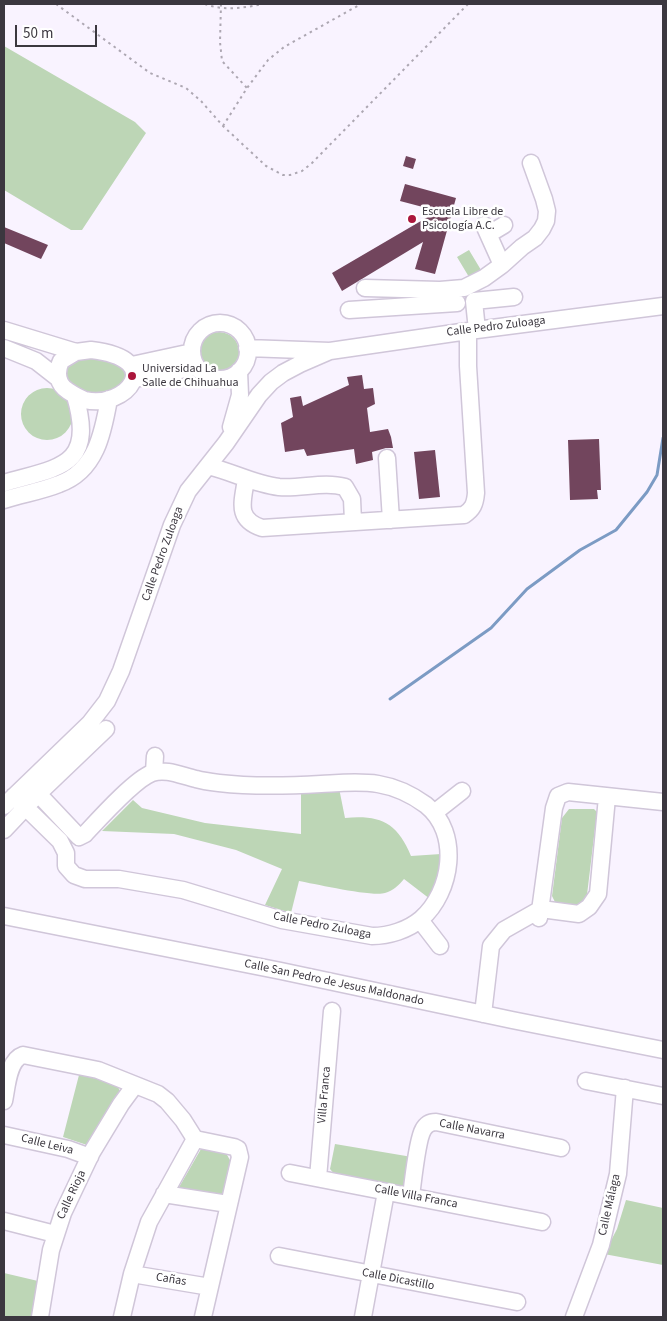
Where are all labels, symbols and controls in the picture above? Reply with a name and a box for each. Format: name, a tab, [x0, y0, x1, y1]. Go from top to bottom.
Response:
scale bar	[18, 15, 100, 47]
text: 50 m	[23, 23, 53, 44]
place label: Escuela Libre de Psicología A.C.	[422, 205, 503, 233]
marker: Escuela Libre de Psicología A.C.	[406, 213, 418, 225]
street label: Calle Pedro Zuloaga	[446, 314, 546, 340]
place label: Universidad La Salle de Chihuahua	[142, 362, 238, 390]
marker: Universidad La Salle de Chihuahua	[126, 370, 138, 382]
street label: Calle Pedro Zuloaga	[139, 505, 187, 603]
street label: Calle Pedro Zuloaga	[272, 909, 372, 943]
street label: Calle San Pedro de Jesus Maldonado	[243, 957, 425, 1009]
street label: Villa Franca	[315, 1066, 335, 1124]
street label: Calle Navarra	[438, 1117, 506, 1143]
street label: Calle Leiva	[19, 1132, 75, 1158]
street label: Calle Rioja	[54, 1168, 90, 1222]
street label: Calle Málaga	[596, 1173, 624, 1237]
street label: Calle Villa Franca	[373, 1182, 459, 1212]
street label: Calle Dicastillo	[361, 1266, 435, 1294]
street label: Cañas	[155, 1270, 187, 1290]

